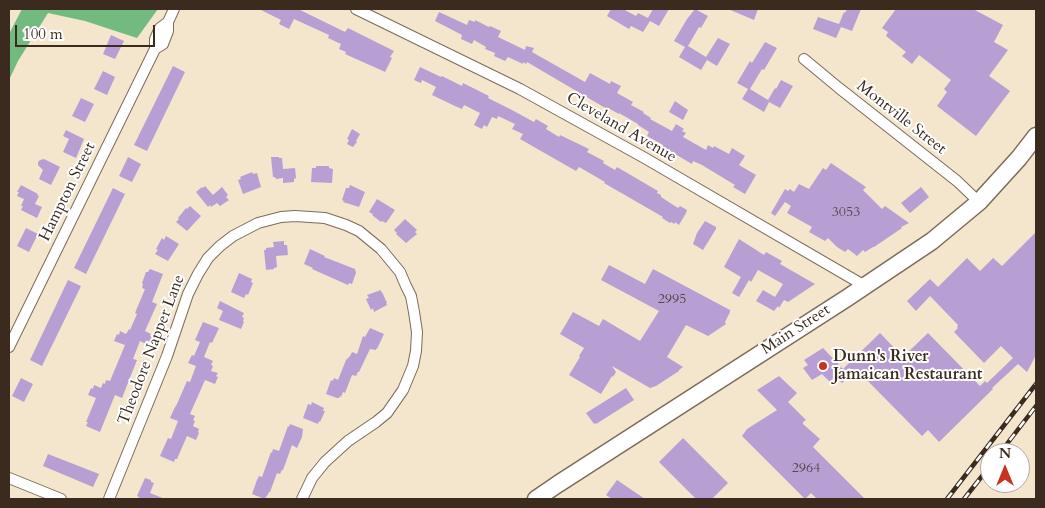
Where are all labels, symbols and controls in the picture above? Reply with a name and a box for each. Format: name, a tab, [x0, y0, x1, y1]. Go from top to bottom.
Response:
scale bar	[18, 15, 158, 47]
text: 100 m	[23, 24, 63, 44]
street label: Montville Street	[852, 77, 950, 159]
street label: Cleveland Avenue	[563, 89, 679, 167]
street label: Hampton Street	[36, 139, 100, 245]
house number: 3053	[832, 205, 860, 221]
street label: Theodore Napper Lane	[115, 272, 189, 428]
house number: 2995	[658, 292, 686, 308]
street label: Main Street	[758, 301, 834, 359]
place label: Dunn's River Jamaican Restaurant	[833, 347, 982, 385]
marker: Dunn's River Jamaican Restaurant	[817, 360, 829, 372]
north arrow	[980, 443, 1030, 493]
text: N	[999, 444, 1011, 463]
house number: 2964	[792, 461, 820, 477]

